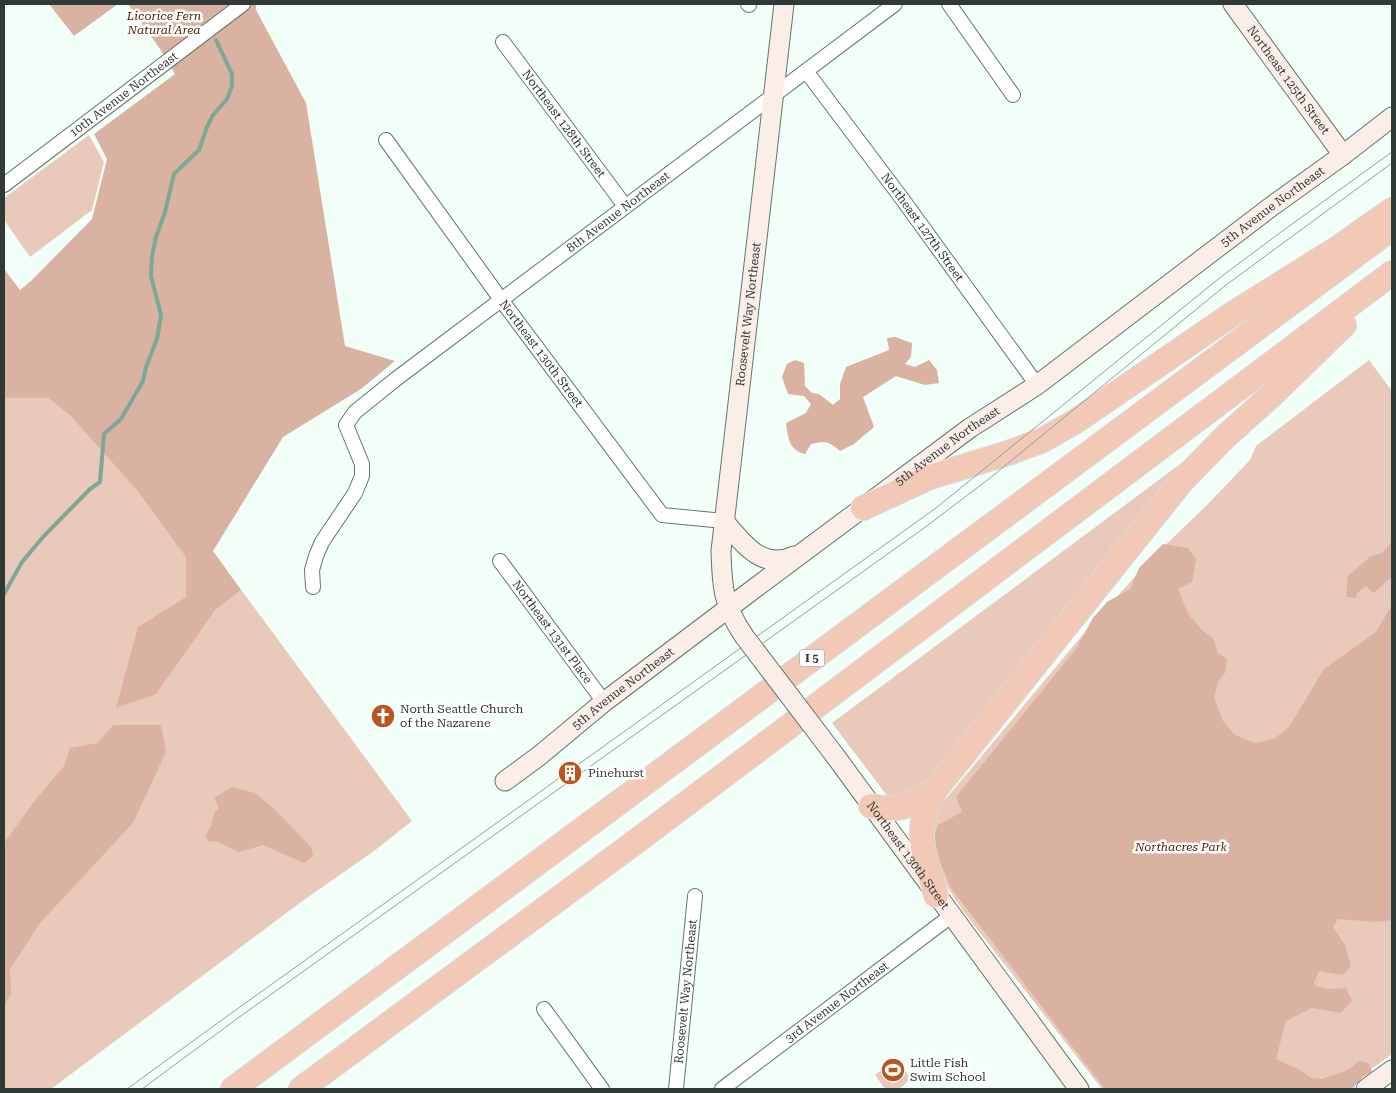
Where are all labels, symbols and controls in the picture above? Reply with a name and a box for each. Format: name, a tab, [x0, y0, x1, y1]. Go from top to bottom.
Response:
park label: Licorice Fern Natural Area	[126, 9, 201, 37]
street label: Northeast 125th Street	[1244, 23, 1333, 137]
street label: 10th Avenue Northeast	[67, 49, 181, 140]
street label: Northeast 128th Street	[519, 67, 609, 181]
street label: 5th Avenue Northeast	[1218, 163, 1328, 250]
street label: 8th Avenue Northeast	[564, 168, 673, 255]
street label: Northeast 127th Street	[878, 171, 967, 285]
street label: Roosevelt Way Northeast	[733, 241, 764, 387]
street label: Northeast 130th Street	[497, 297, 586, 410]
street label: 5th Avenue Northeast	[892, 404, 1003, 488]
street label: Northeast 131st Place	[509, 577, 595, 687]
street label: 5th Avenue Northeast	[569, 644, 677, 733]
road number: I 5	[800, 650, 824, 666]
place label: North Seattle Church of the Nazarene	[400, 702, 523, 730]
church icon: North Seattle Church of the Nazarene	[370, 703, 396, 729]
building icon: Pinehurst	[557, 760, 583, 786]
place label: Pinehurst	[588, 766, 645, 780]
street label: Northeast 130th Street	[864, 799, 953, 913]
park label: Northacres Park	[1134, 840, 1228, 854]
street label: Roosevelt Way Northeast	[672, 918, 700, 1064]
street label: 3rd Avenue Northeast	[782, 958, 892, 1046]
place label: Little Fish Swim School	[910, 1056, 986, 1084]
sports icon: Little Fish Swim School	[880, 1057, 906, 1083]

